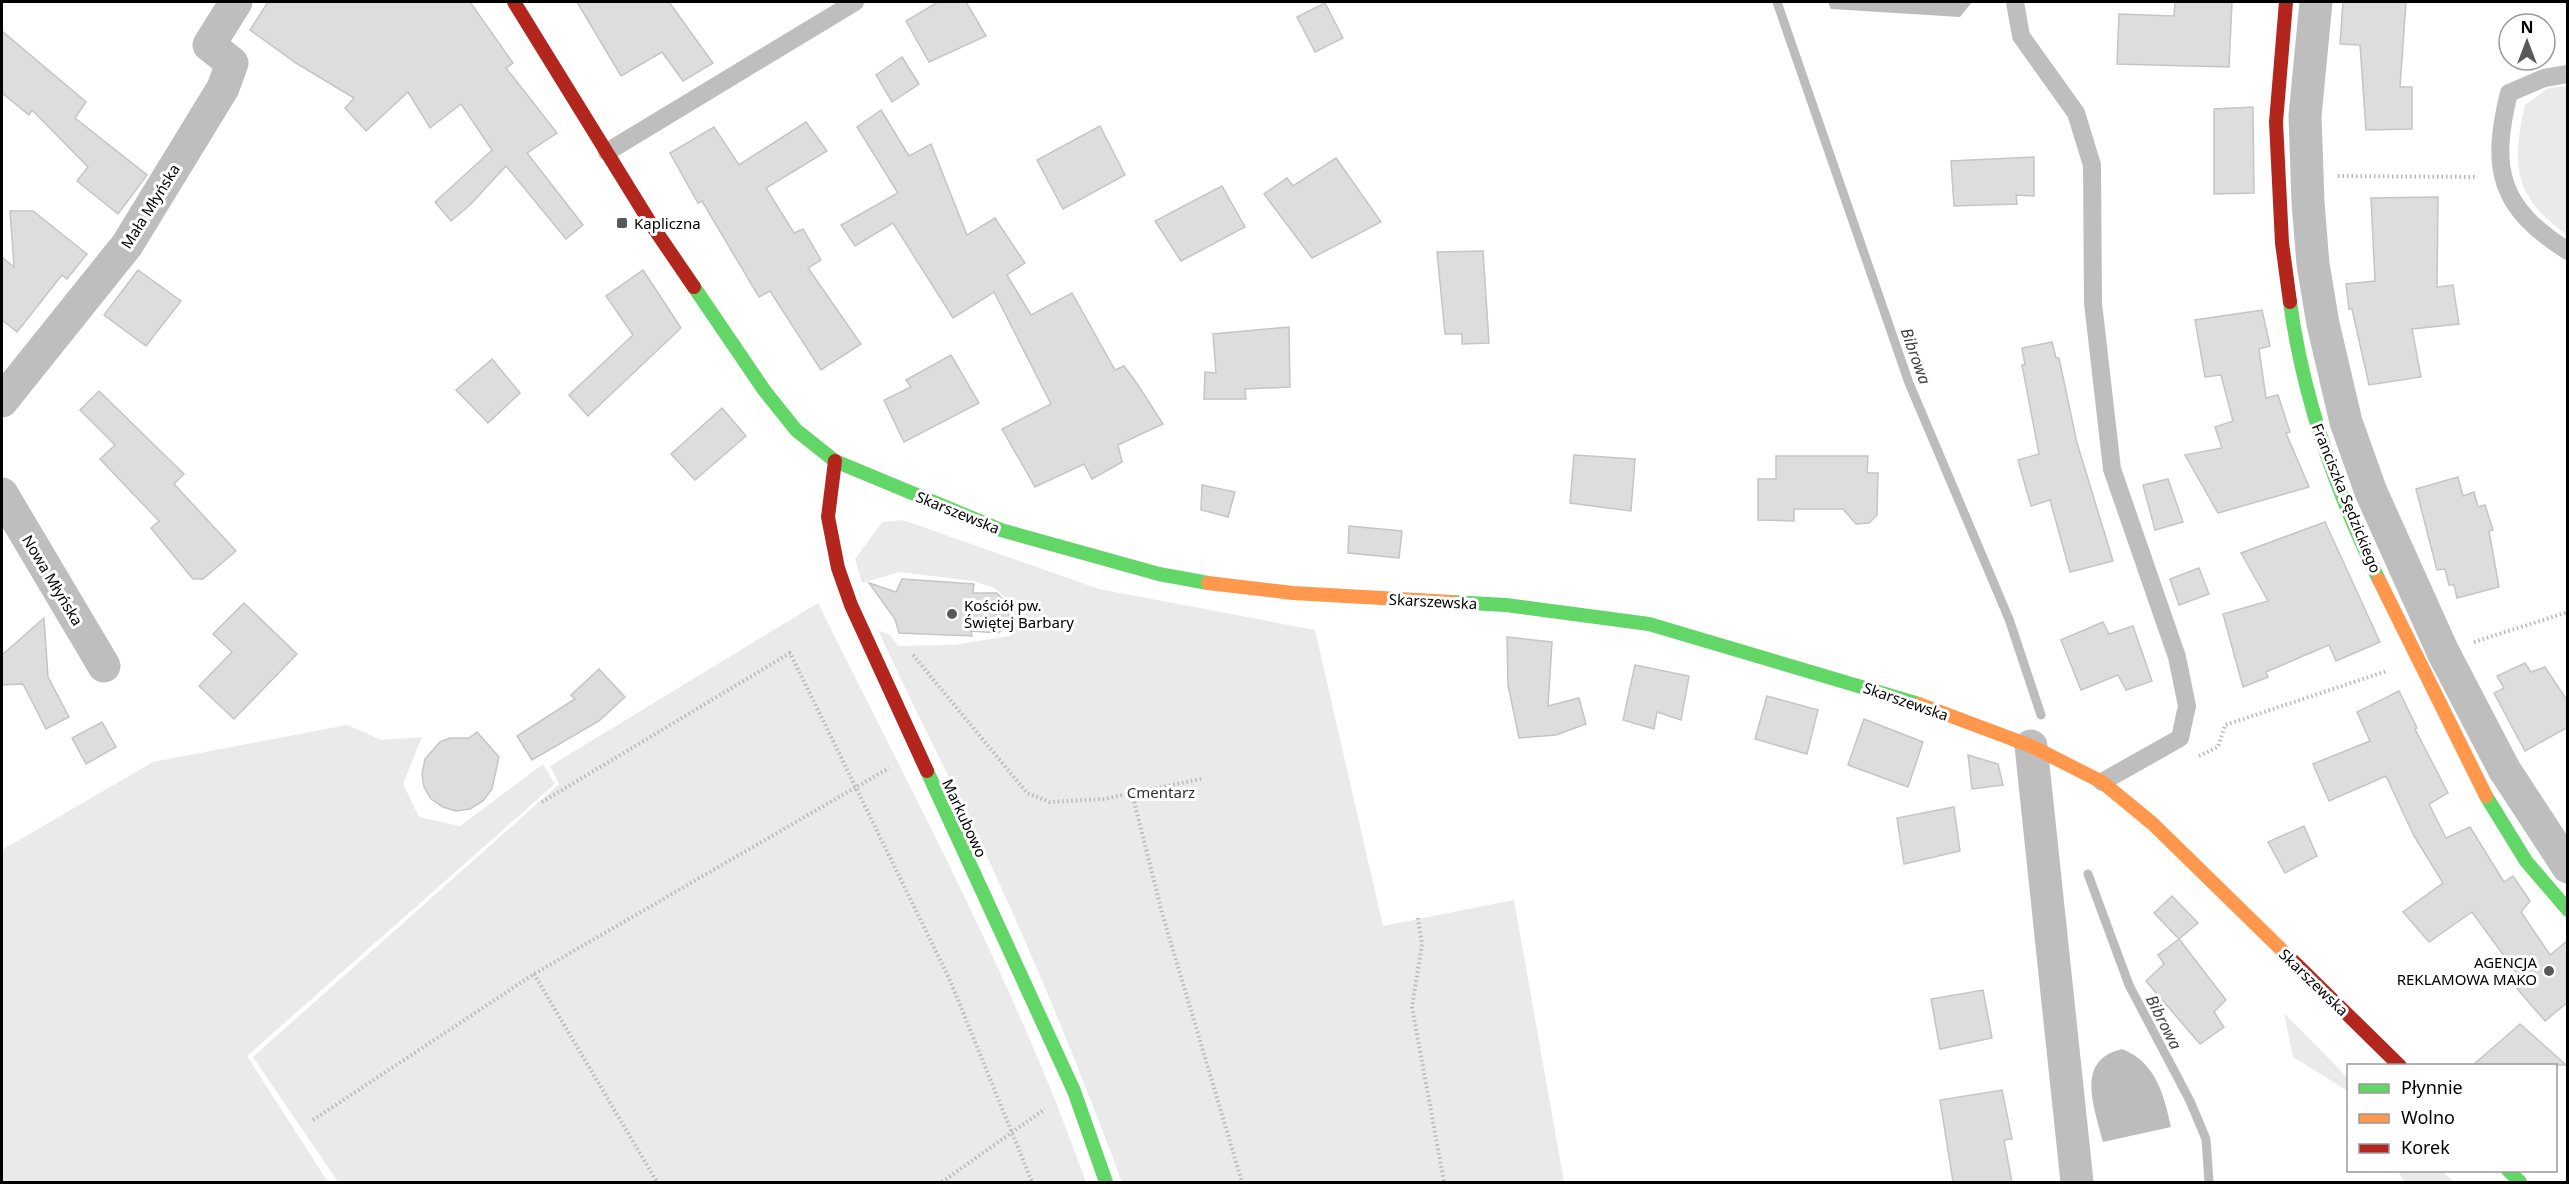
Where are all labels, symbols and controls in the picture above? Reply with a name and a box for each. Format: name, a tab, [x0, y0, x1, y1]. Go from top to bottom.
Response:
north arrow	[2497, 12, 2557, 72]
text: N	[2520, 16, 2534, 38]
street label: Mała Młyńska	[116, 160, 184, 252]
place label: Kapliczna	[634, 213, 701, 233]
marker: Kapliczna	[615, 216, 629, 230]
water label: Bibrowa	[1896, 325, 1936, 387]
street label: Franciszka Sędzickiego	[2308, 420, 2386, 576]
street label: Skarszewska	[913, 486, 1003, 538]
street label: Nowa Młyńska	[18, 531, 88, 629]
street label: Skarszewska	[1388, 589, 1478, 613]
place label: Kościół pw. Świętej Barbary	[964, 595, 1074, 632]
marker: Kościół pw. Świętej Barbary	[945, 607, 959, 621]
street label: Skarszewska	[1861, 677, 1951, 725]
street label: Markubowo	[938, 776, 992, 860]
park label: Cmentarz	[1127, 782, 1195, 802]
street label: Skarszewska	[2275, 944, 2353, 1020]
place label: AGENCJA REKLAMOWA MAKO	[2397, 952, 2537, 989]
marker: AGENCJA REKLAMOWA MAKO	[2542, 964, 2556, 978]
water label: Bibrowa	[2141, 991, 2187, 1053]
legend	[2347, 1064, 2557, 1172]
text: Płynnie	[2401, 1075, 2463, 1099]
text: Wolno	[2401, 1105, 2455, 1129]
text: Korek	[2401, 1135, 2450, 1159]

